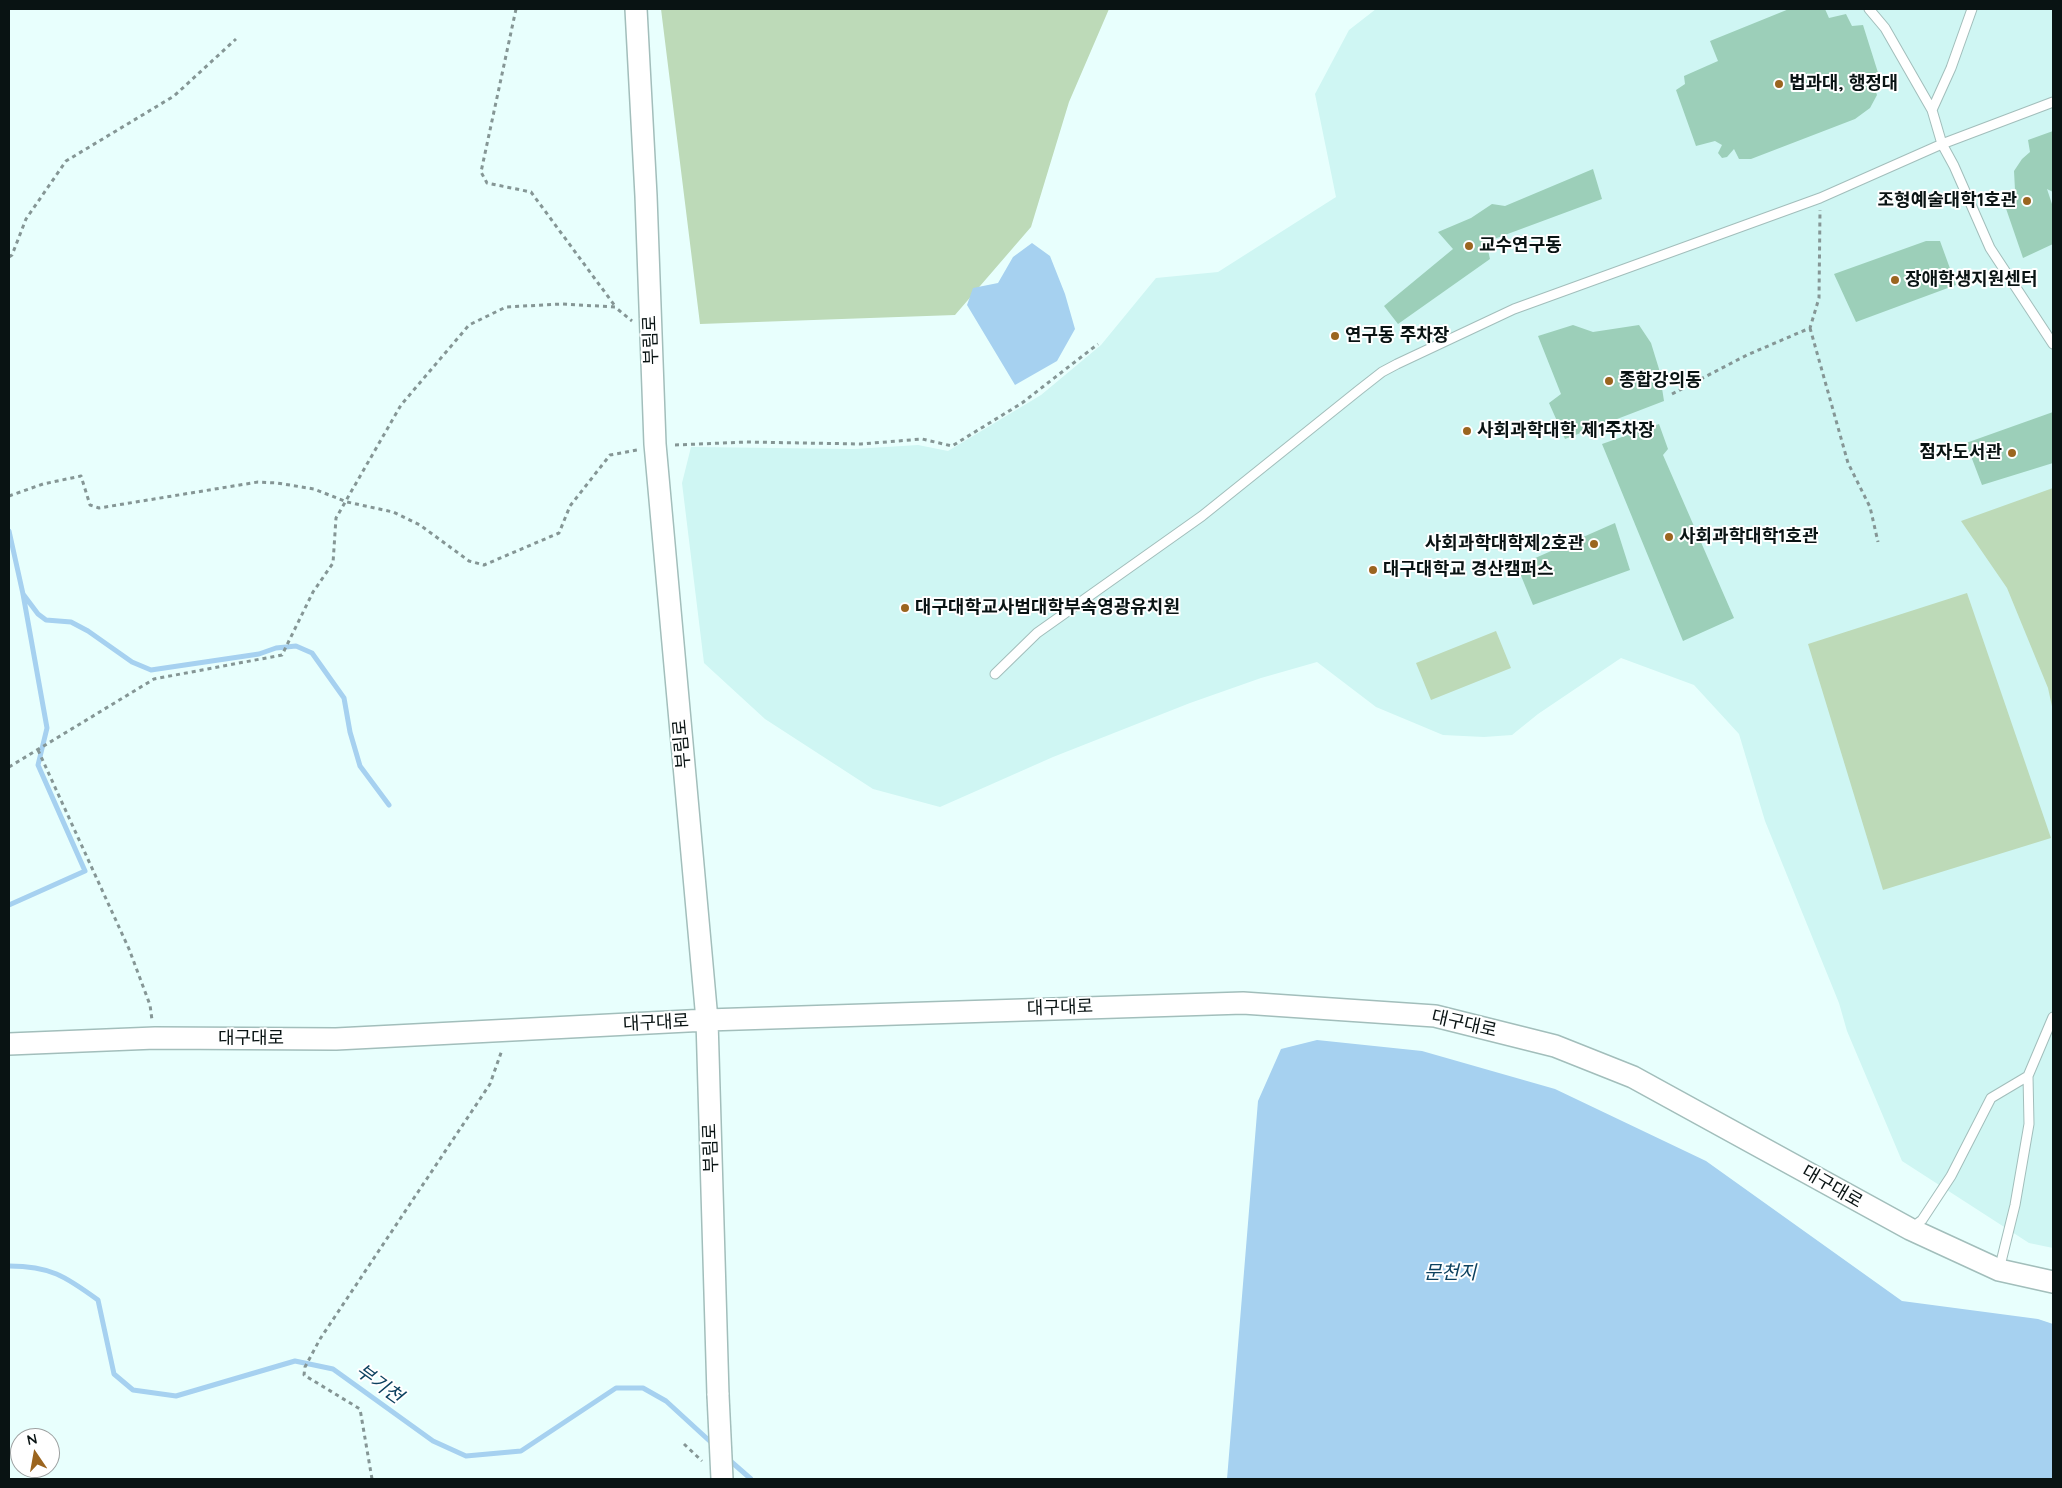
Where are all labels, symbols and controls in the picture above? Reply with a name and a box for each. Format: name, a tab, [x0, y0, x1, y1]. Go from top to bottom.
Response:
place label: 법과대, 행정대	[1789, 73, 1898, 95]
marker: 법과대, 행정대	[1773, 78, 1785, 90]
place label: 조형예술대학1호관	[1878, 190, 2017, 212]
marker: 조형예술대학1호관	[2021, 195, 2033, 207]
place label: 교수연구동	[1479, 235, 1562, 257]
marker: 교수연구동	[1463, 240, 1475, 252]
place label: 장애학생지원센터	[1905, 269, 2037, 291]
marker: 장애학생지원센터	[1889, 274, 1901, 286]
street label: 부림로	[639, 315, 663, 365]
place label: 연구동 주차장	[1345, 325, 1449, 347]
marker: 연구동 주차장	[1329, 330, 1341, 342]
place label: 종합강의동	[1619, 370, 1702, 392]
marker: 종합강의동	[1603, 375, 1615, 387]
place label: 사회과학대학 제1주차장	[1477, 420, 1655, 442]
marker: 사회과학대학 제1주차장	[1461, 425, 1473, 437]
place label: 점자도서관	[1919, 442, 2002, 464]
marker: 점자도서관	[2006, 447, 2018, 459]
place label: 사회과학대학1호관	[1679, 526, 1818, 548]
marker: 사회과학대학1호관	[1663, 531, 1675, 543]
place label: 사회과학대학제2호관	[1425, 533, 1584, 555]
marker: 사회과학대학제2호관	[1588, 538, 1600, 550]
place label: 대구대학교 경산캠퍼스	[1383, 559, 1554, 581]
marker: 대구대학교 경산캠퍼스	[1367, 564, 1379, 576]
place label: 대구대학교사범대학부속영광유치원	[915, 597, 1180, 619]
marker: 대구대학교사범대학부속영광유치원	[899, 602, 911, 614]
street label: 부림로	[669, 718, 695, 770]
street label: 대구대로	[1027, 996, 1093, 1020]
street label: 대구대로	[1429, 1006, 1499, 1042]
street label: 대구대로	[622, 1010, 690, 1036]
street label: 대구대로	[218, 1028, 284, 1050]
street label: 부림로	[699, 1123, 723, 1173]
street label: 대구대로	[1798, 1161, 1866, 1213]
water label: 문천지	[1424, 1262, 1476, 1284]
water label: 부기천	[351, 1359, 407, 1409]
north arrow	[10, 1428, 60, 1478]
text: N	[25, 1429, 39, 1449]

